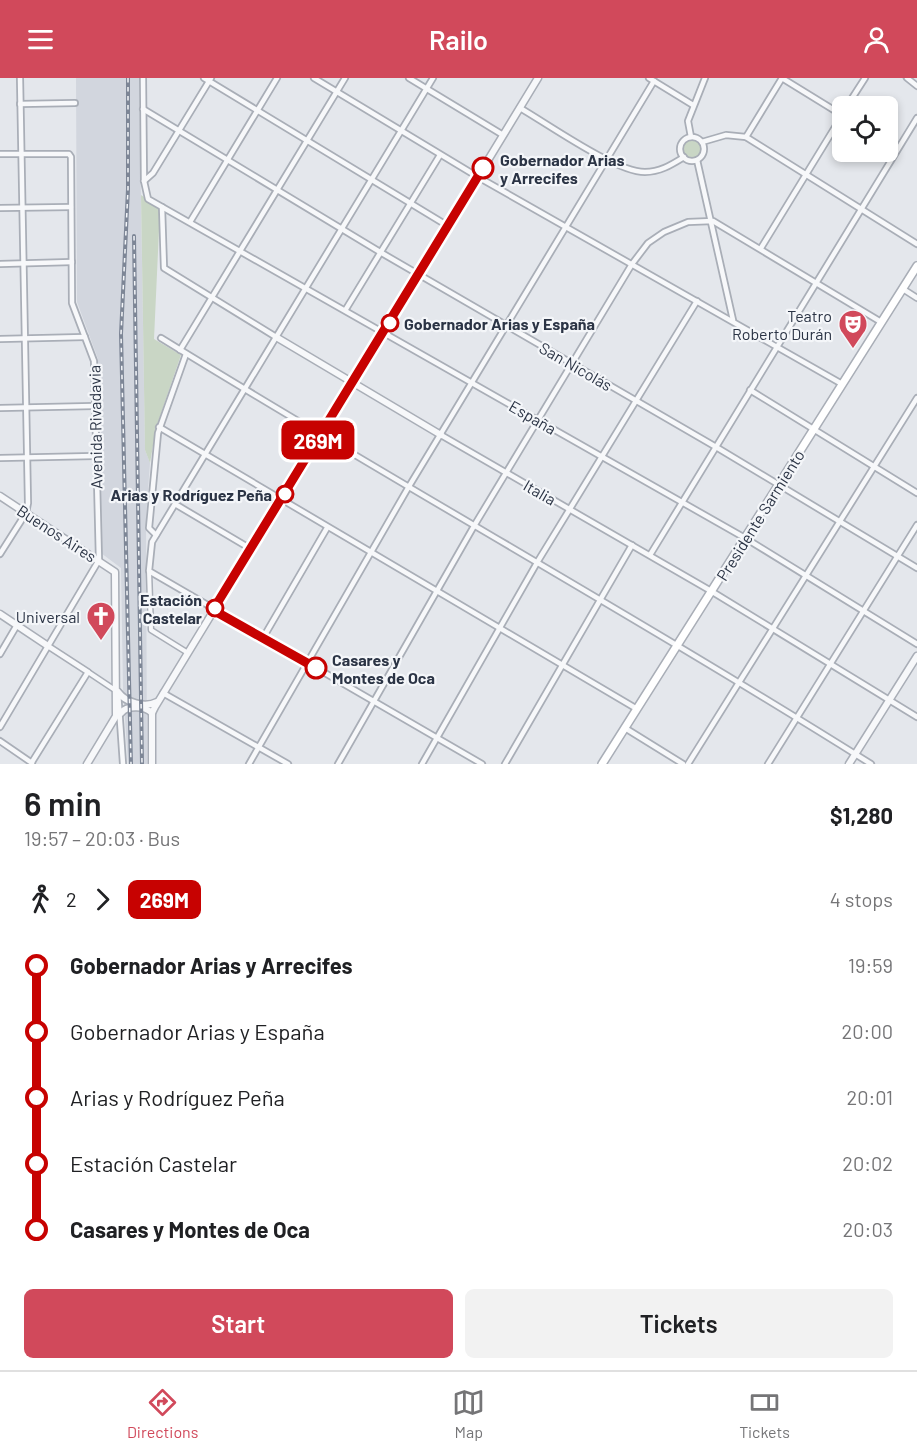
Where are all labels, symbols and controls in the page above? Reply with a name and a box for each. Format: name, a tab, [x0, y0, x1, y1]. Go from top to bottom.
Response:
icon: menu	[24, 23, 57, 56]
text: Railo	[429, 23, 488, 55]
icon: person	[860, 23, 893, 56]
map controls	[832, 96, 898, 162]
button: locate	[832, 96, 898, 162]
place label: Gobernador Arias y Arrecifes	[500, 150, 624, 187]
marker: Gobernador Arias y Arrecifes	[472, 157, 494, 179]
place label: Teatro Roberto Durán	[732, 306, 832, 343]
theatre icon: Teatro Roberto Durán	[837, 308, 869, 350]
marker: Gobernador Arias y España	[381, 314, 399, 332]
place label: Gobernador Arias y España	[404, 314, 595, 333]
street label: San Nicolás	[536, 338, 616, 394]
street label: Avenida Rivadavia	[84, 365, 106, 489]
street label: España	[506, 396, 560, 438]
line badge: 269M	[276, 420, 360, 460]
text: 269M	[293, 428, 343, 453]
street label: Presidente Sarmiento	[712, 446, 808, 584]
street label: Italia	[520, 475, 560, 509]
place label: Arias y Rodríguez Peña	[111, 485, 272, 504]
marker: Arias y Rodríguez Peña	[276, 485, 294, 503]
street label: Buenos Aires	[14, 500, 100, 566]
place label: Estación Castelar	[140, 590, 202, 627]
marker: Estación Castelar	[206, 599, 224, 617]
church icon: Universal	[85, 600, 117, 642]
place label: Universal	[16, 607, 80, 626]
place label: Casares y Montes de Oca	[332, 650, 435, 687]
marker: Casares y Montes de Oca	[305, 657, 327, 679]
text: 6 min	[24, 783, 102, 823]
text: $1,280	[830, 802, 893, 828]
text: 19:57 – 20:03 · Bus	[24, 826, 180, 850]
icon: walk	[24, 883, 57, 916]
icon: forward	[86, 883, 119, 916]
text: 2	[66, 887, 77, 911]
text: 269M	[140, 887, 189, 912]
text: 4 stops	[830, 887, 893, 911]
text: Gobernador Arias y Arrecifes	[70, 952, 353, 978]
text: 19:59	[848, 953, 893, 977]
text: Gobernador Arias y España	[70, 1018, 325, 1044]
text: 20:00	[842, 1019, 893, 1043]
text: Arias y Rodríguez Peña	[70, 1084, 285, 1110]
text: 20:01	[846, 1085, 893, 1109]
text: Estación Castelar	[70, 1150, 237, 1176]
text: 20:02	[842, 1151, 893, 1175]
text: Casares y Montes de Oca	[70, 1216, 310, 1242]
text: 20:03	[843, 1217, 893, 1241]
button: Start	[24, 1289, 453, 1358]
button: Tickets	[465, 1289, 893, 1358]
tab: Directions	[127, 1386, 198, 1441]
tab: Map	[452, 1386, 485, 1441]
tab: Tickets	[739, 1386, 790, 1441]

